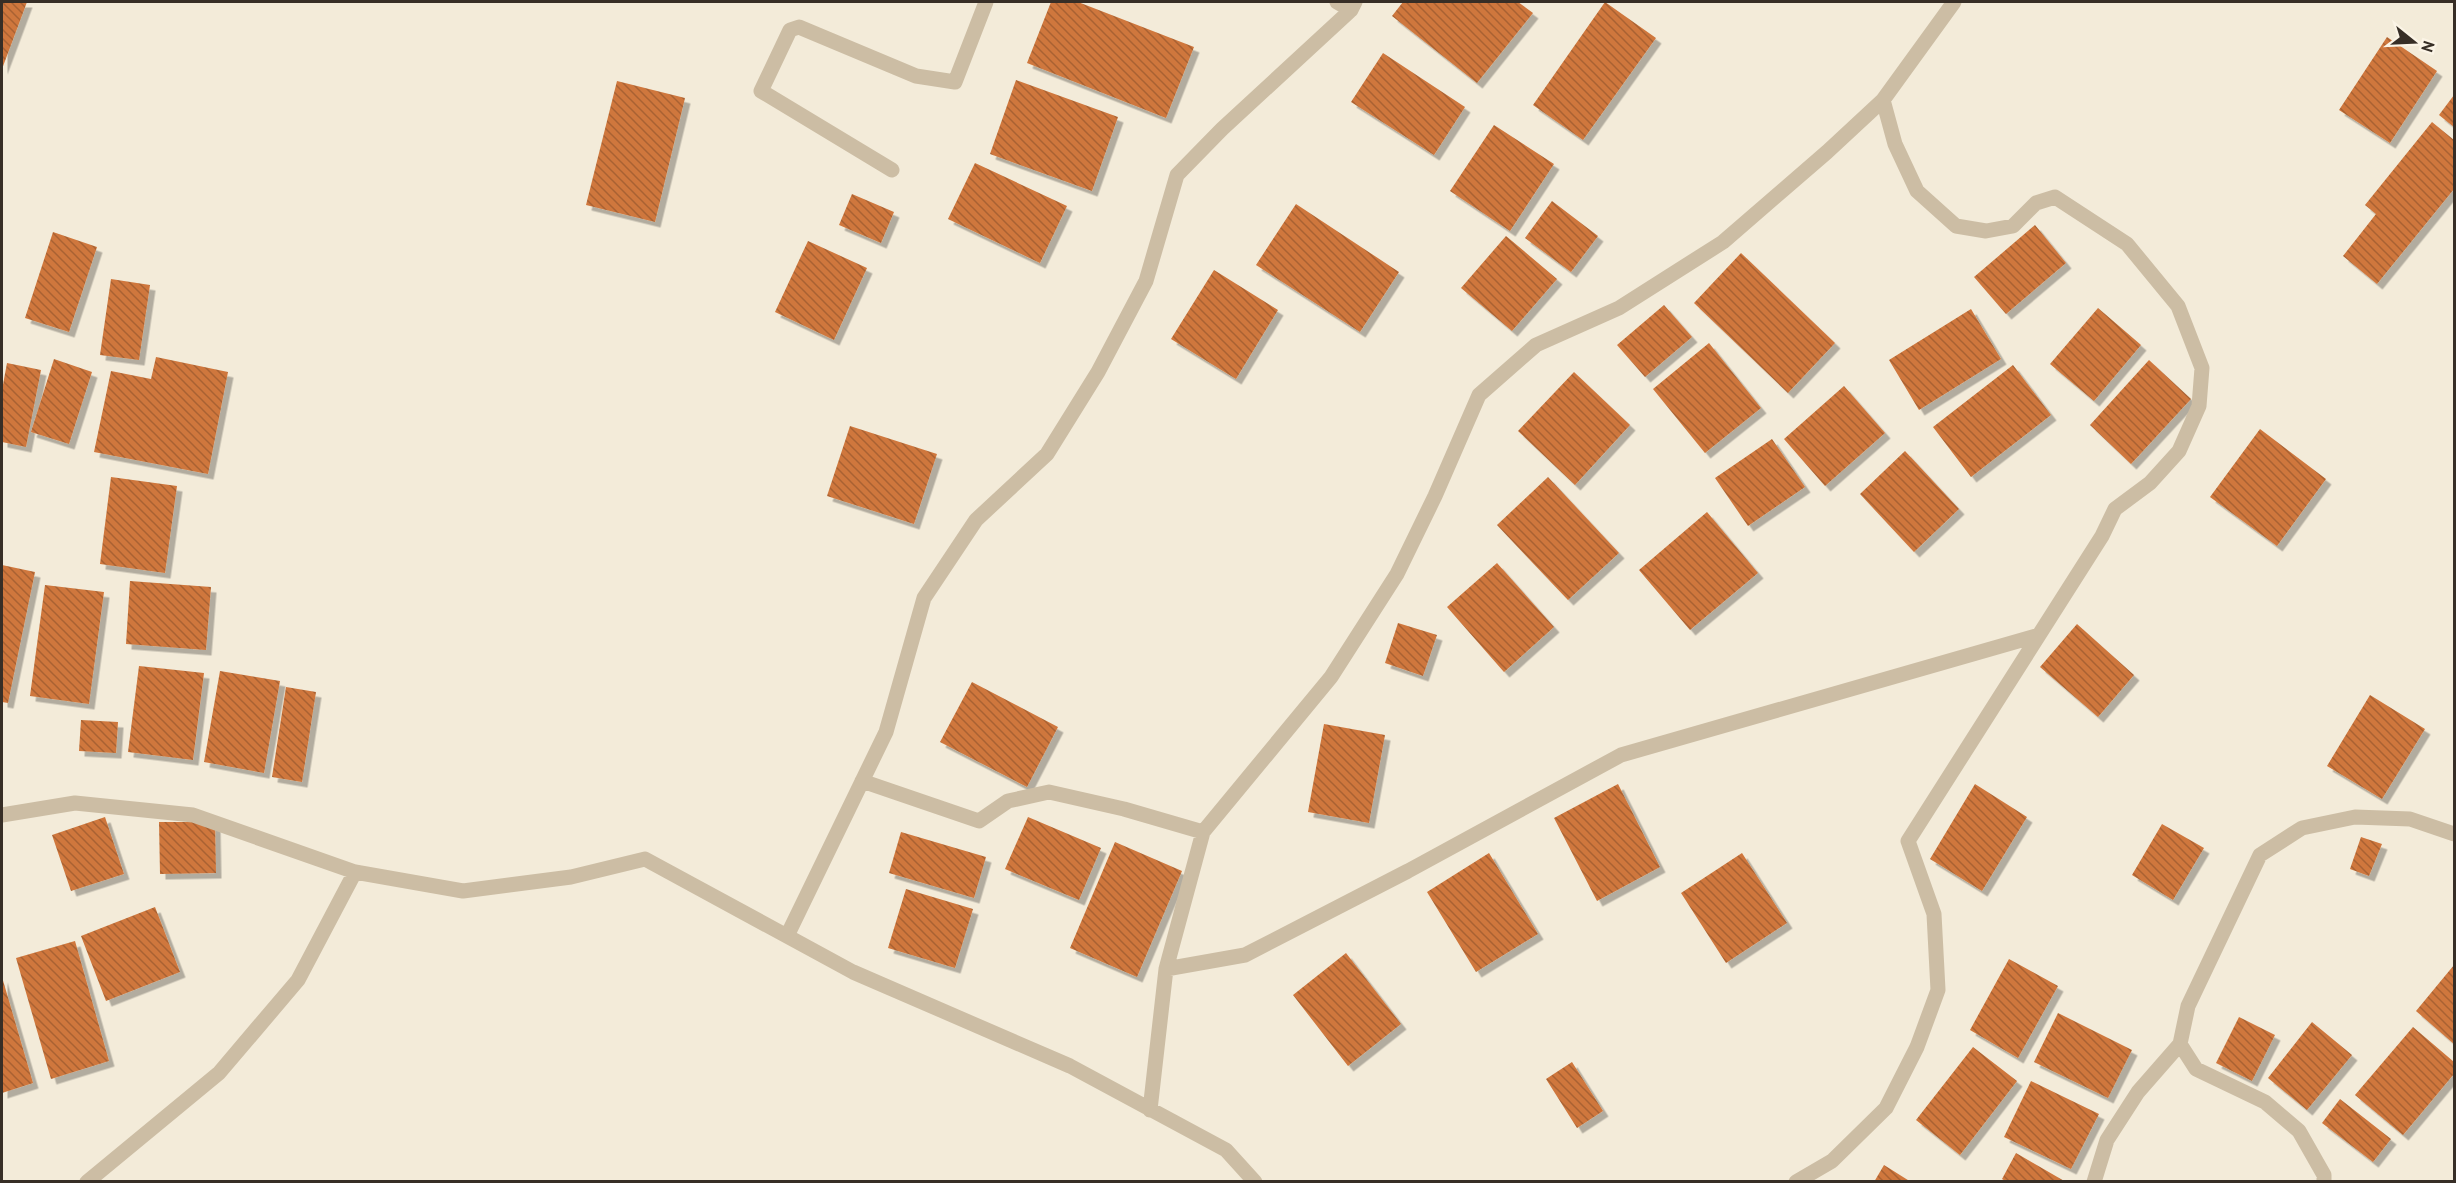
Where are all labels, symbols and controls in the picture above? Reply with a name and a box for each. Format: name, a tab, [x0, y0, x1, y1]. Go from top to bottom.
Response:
north arrow	[2384, 12, 2444, 72]
text: N	[2417, 39, 2439, 55]

